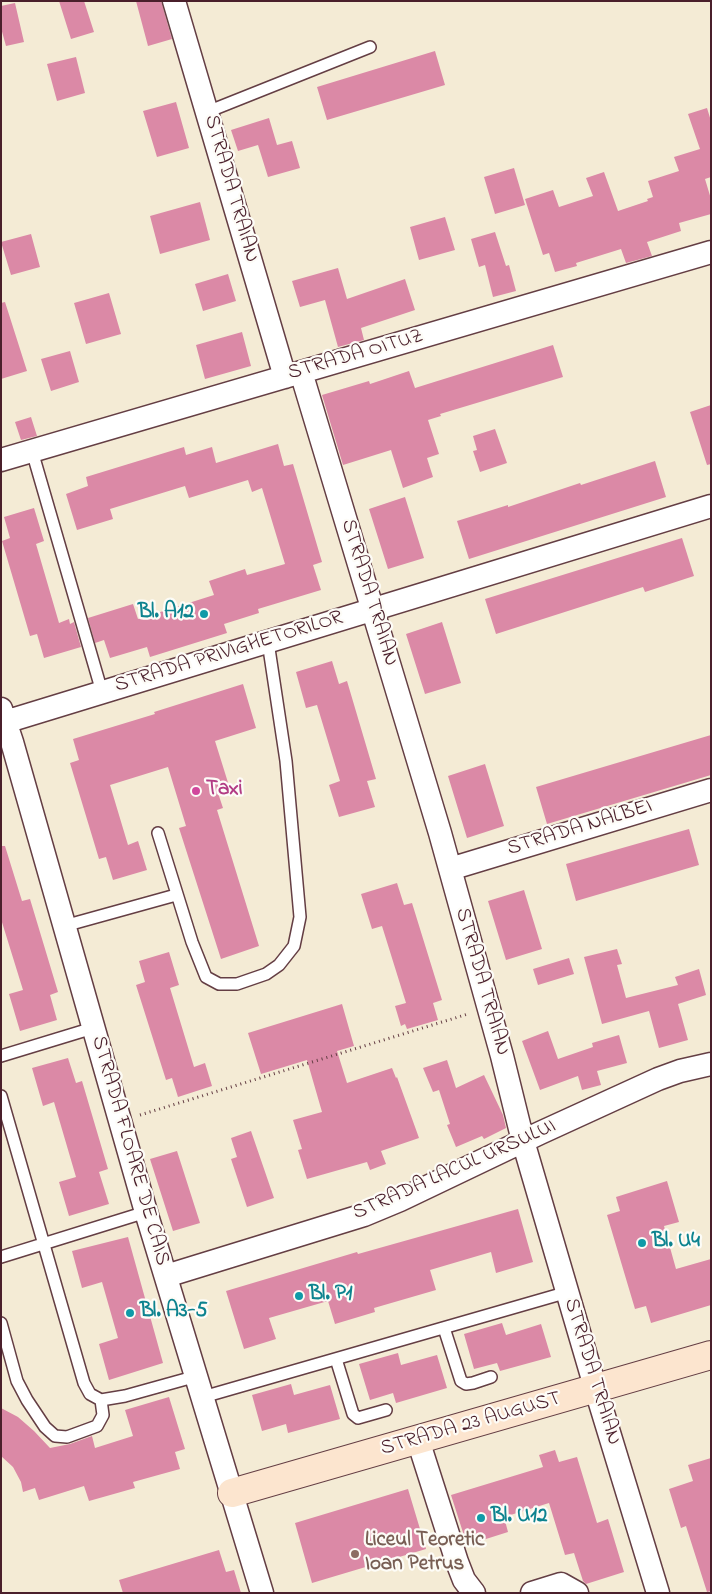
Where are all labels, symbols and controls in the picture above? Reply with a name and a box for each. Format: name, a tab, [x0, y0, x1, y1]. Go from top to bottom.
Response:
street label: STRADA TRAIAN	[197, 112, 263, 266]
street label: STRADA OITUZ	[285, 325, 427, 387]
street label: STRADA TRAIAN	[334, 516, 402, 670]
place label: Bl. A12	[138, 601, 194, 627]
street label: STRADA PRIVIGHETORILOR	[112, 606, 346, 700]
marker: Bl. A12	[198, 608, 210, 620]
place label: Taxi	[206, 778, 243, 804]
marker: Taxi	[190, 785, 202, 797]
street label: STRADA NALBEI	[504, 795, 656, 863]
street label: STRADA TRAIAN	[448, 905, 514, 1059]
street label: STRADA FLOARE DE CAIS	[84, 1033, 174, 1269]
street label: STRADA LACUL URSULUI	[349, 1115, 561, 1227]
place label: Bl. U4	[652, 1230, 700, 1256]
marker: Bl. U4	[636, 1237, 648, 1249]
place label: Bl. P1	[309, 1283, 353, 1309]
marker: Bl. P1	[293, 1290, 305, 1302]
street label: STRADA TRAIAN	[557, 1295, 625, 1449]
place label: Bl. A3-5	[140, 1300, 207, 1326]
marker: Bl. A3-5	[124, 1307, 136, 1319]
street label: STRADA 23 AUGUST	[378, 1387, 564, 1463]
place label: Bl. U12	[491, 1505, 547, 1531]
marker: Bl. U12	[475, 1512, 487, 1524]
place label: Liceul Teoretic Ioan Petrus	[365, 1529, 484, 1579]
marker: Liceul Teoretic Ioan Petrus	[349, 1548, 361, 1560]

